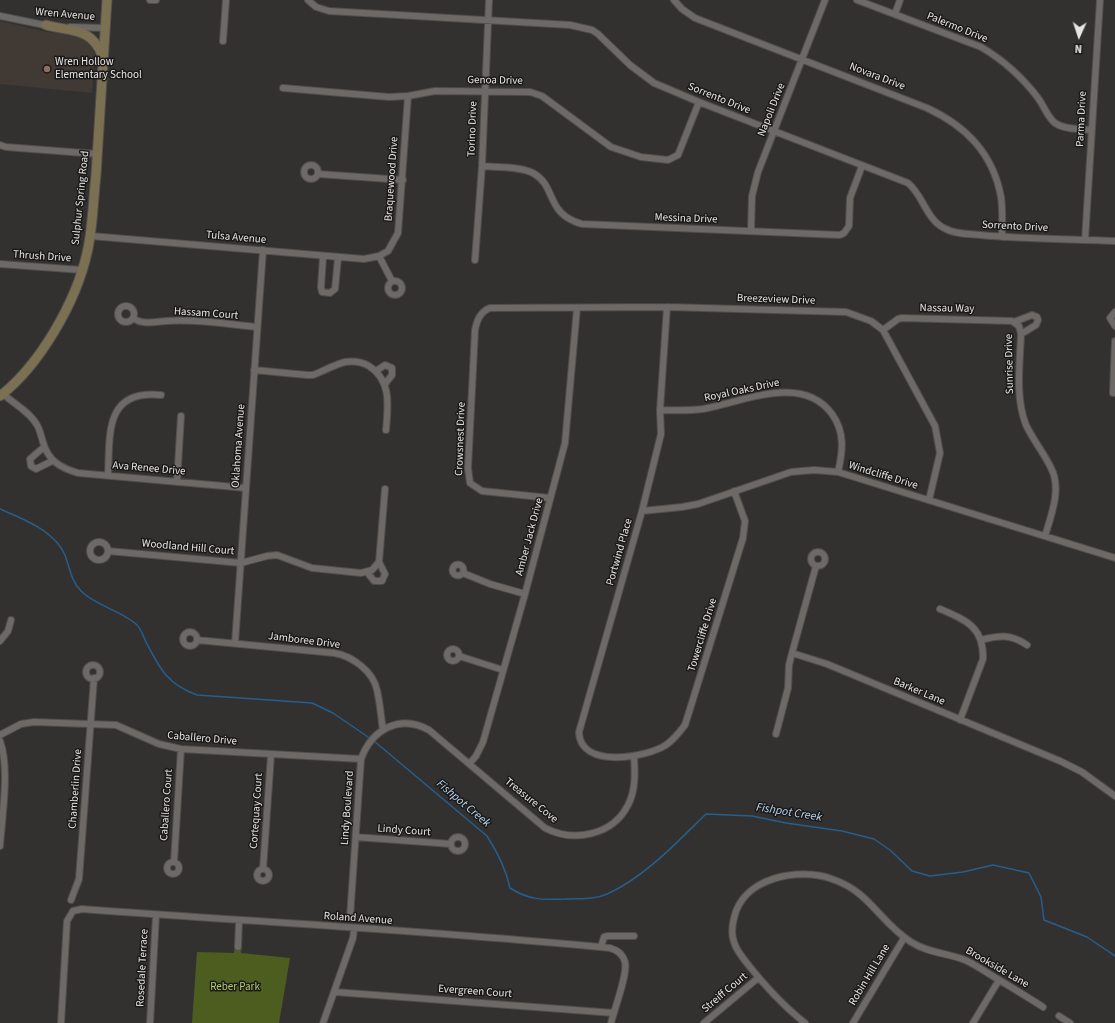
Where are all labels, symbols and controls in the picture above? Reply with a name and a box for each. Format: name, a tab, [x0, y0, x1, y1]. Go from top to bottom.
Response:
street label: Wren Avenue	[35, 6, 95, 24]
street label: Palermo Drive	[925, 10, 989, 46]
north arrow	[1059, 16, 1099, 56]
text: N	[1074, 41, 1082, 56]
place label: Wren Hollow Elementary School	[55, 56, 142, 82]
street label: Novara Drive	[847, 60, 907, 94]
marker: Wren Hollow Elementary School	[42, 64, 52, 74]
street label: Genoa Drive	[467, 74, 523, 88]
street label: Sorrento Drive	[686, 80, 752, 118]
street label: Napoli Drive	[755, 81, 789, 139]
street label: Parma Drive	[1074, 91, 1090, 147]
street label: Torino Drive	[465, 101, 481, 157]
street label: Braquewood Drive	[382, 136, 402, 222]
street label: Sulphur Spring Road	[69, 150, 93, 246]
street label: Messina Drive	[654, 211, 718, 227]
street label: Sorrento Drive	[981, 219, 1049, 235]
street label: Tulsa Avenue	[205, 229, 267, 247]
street label: Thrush Drive	[12, 248, 72, 266]
street label: Breezeview Drive	[737, 292, 815, 308]
street label: Nassau Way	[920, 302, 974, 316]
street label: Hassam Court	[173, 305, 239, 323]
street label: Sunrise Drive	[1003, 334, 1017, 394]
street label: Royal Oaks Drive	[703, 377, 781, 405]
street label: Crowsnest Drive	[453, 402, 469, 476]
street label: Oklahoma Avenue	[229, 404, 249, 488]
street label: Ava Renee Drive	[112, 459, 186, 479]
street label: Windcliffe Drive	[847, 459, 919, 493]
street label: Amber Jack Drive	[513, 497, 547, 577]
street label: Portwind Place	[604, 517, 636, 587]
street label: Woodland Hill Court	[141, 537, 235, 559]
street label: Towercliffe Drive	[686, 597, 720, 673]
street label: Jamboree Drive	[267, 630, 341, 652]
street label: Barker Lane	[891, 675, 947, 709]
street label: Caballero Drive	[167, 729, 237, 749]
street label: Chamberlin Drive	[67, 749, 85, 829]
street label: Caballero Court	[158, 769, 176, 841]
street label: Lindy Boulevard	[339, 770, 357, 846]
street label: Cortequay Court	[248, 773, 266, 849]
street label: Treasure Cove	[502, 776, 560, 826]
water label: Fishpot Creek	[433, 777, 493, 831]
water label: Fishpot Creek	[755, 801, 823, 825]
street label: Lindy Court	[377, 823, 431, 839]
street label: Roland Avenue	[323, 910, 393, 928]
street label: Rosedale Terrace	[134, 929, 152, 1007]
street label: Robin Hill Lane	[847, 942, 893, 1008]
street label: Brookside Lane	[963, 945, 1031, 991]
street label: Streiff Court	[699, 970, 751, 1016]
park label: Reber Park	[210, 981, 260, 995]
street label: Evergreen Court	[438, 983, 512, 1001]

